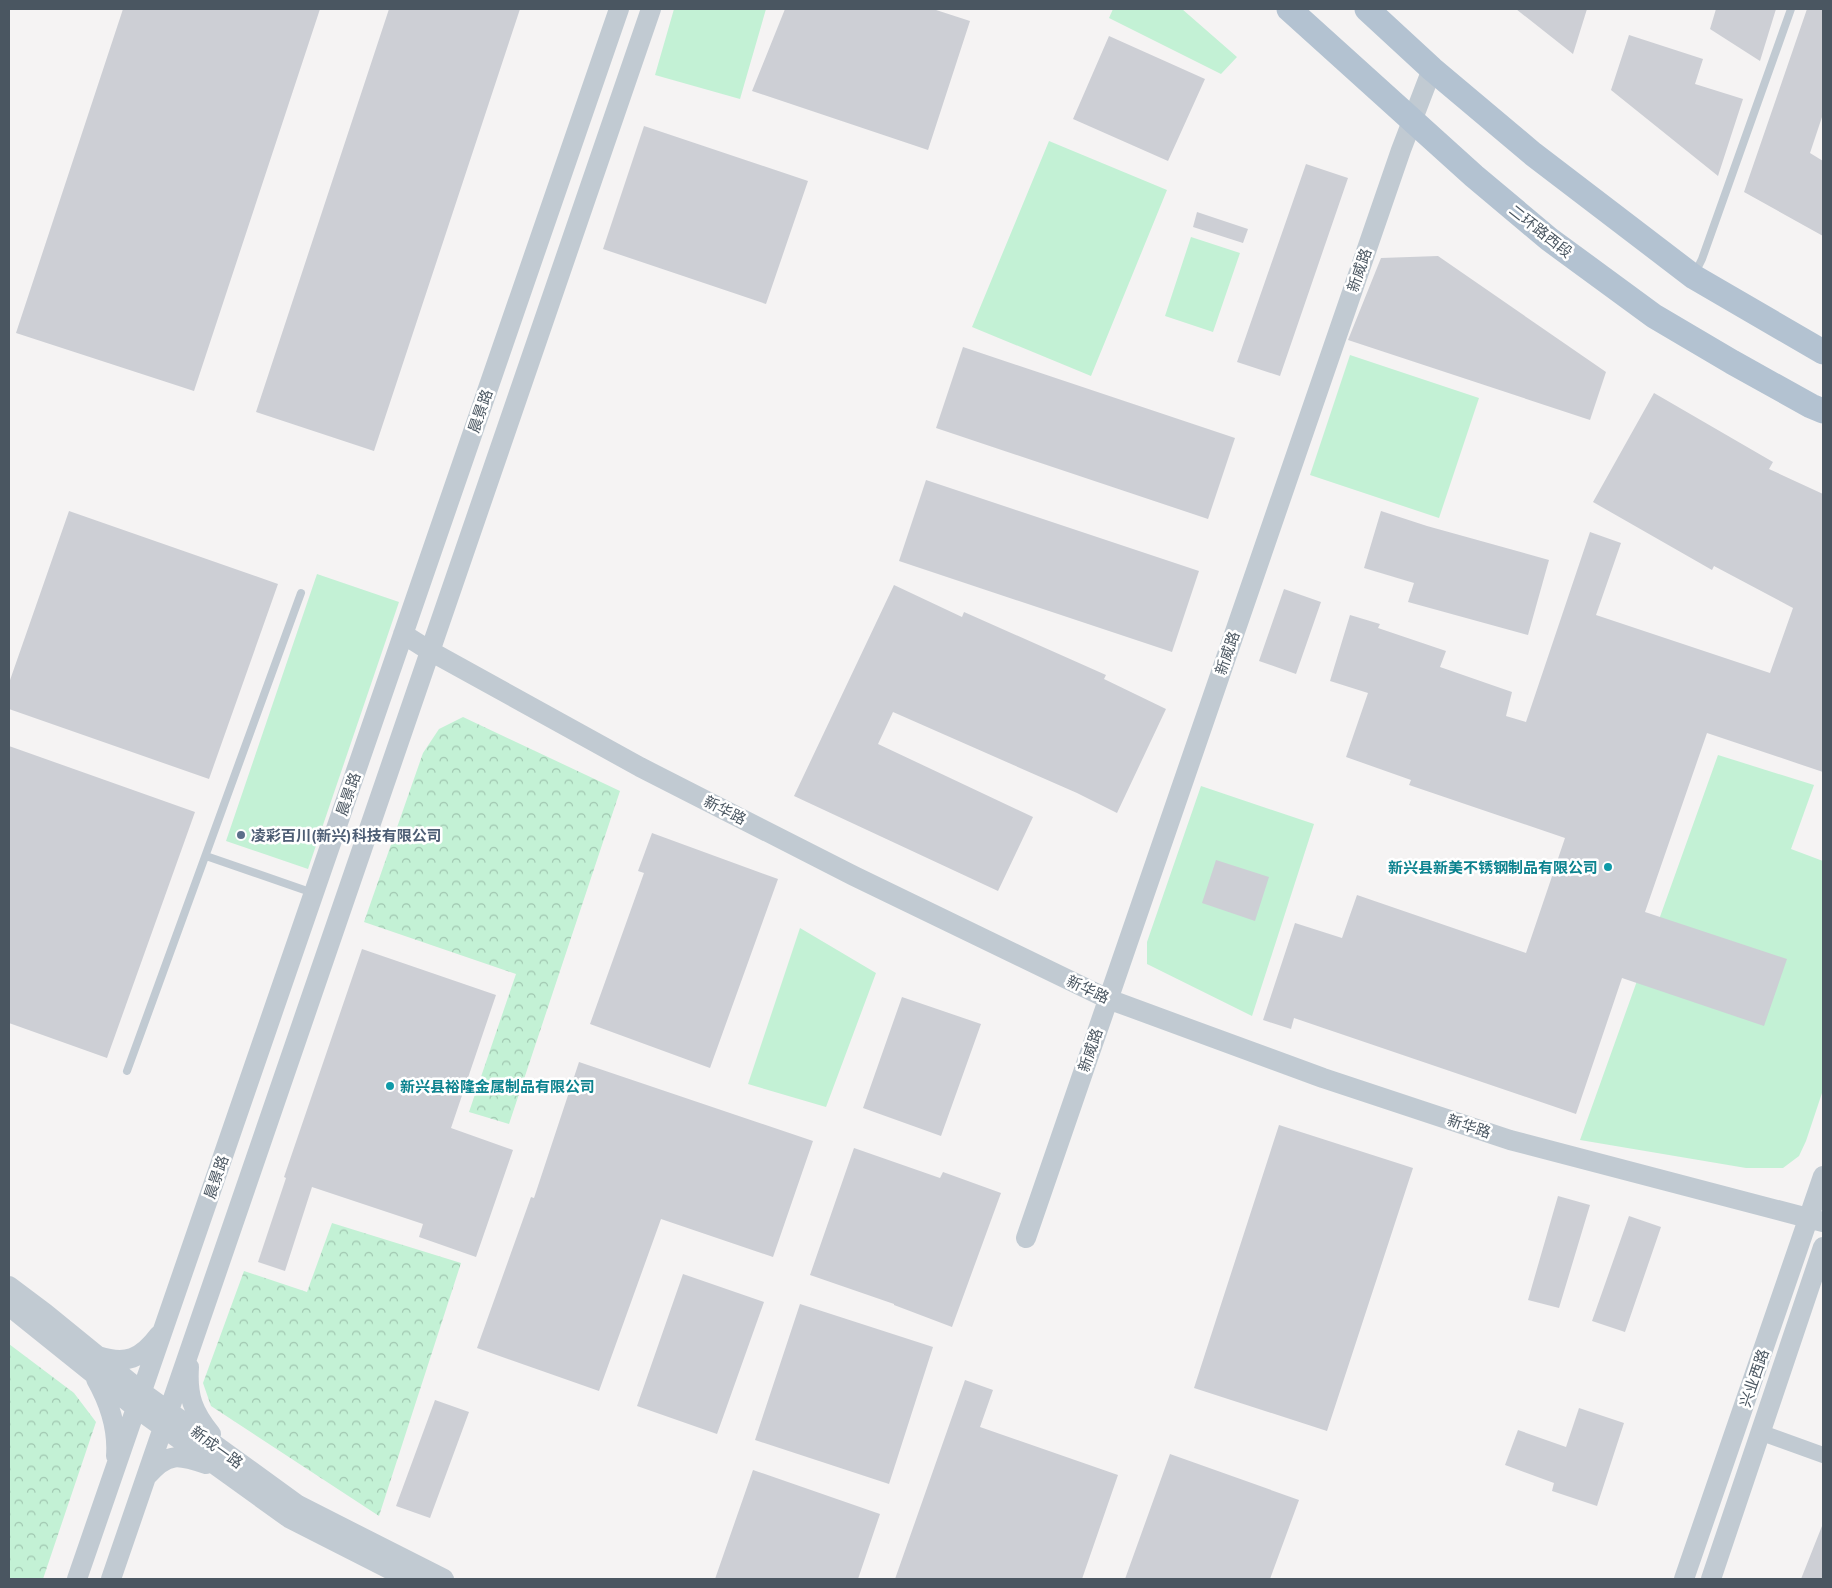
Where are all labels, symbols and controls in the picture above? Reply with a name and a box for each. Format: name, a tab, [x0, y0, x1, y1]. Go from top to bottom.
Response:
street label: 二环路西段	[1506, 200, 1576, 262]
street label: 新威路	[1343, 246, 1375, 294]
street label: 晨景路	[464, 387, 496, 435]
street label: 新威路	[1211, 629, 1243, 677]
street label: 晨景路	[332, 770, 364, 818]
street label: 新华路	[701, 791, 749, 829]
place label: 凌彩百川(新兴)科技有限公司	[251, 826, 442, 845]
marker: 凌彩百川(新兴)科技有限公司	[235, 829, 247, 841]
place label: 新兴县新美不锈钢制品有限公司	[1388, 858, 1598, 877]
marker: 新兴县新美不锈钢制品有限公司	[1602, 861, 1614, 873]
street label: 新华路	[1064, 971, 1112, 1007]
street label: 新威路	[1074, 1026, 1106, 1074]
place label: 新兴县裕隆金属制品有限公司	[400, 1077, 595, 1096]
marker: 新兴县裕隆金属制品有限公司	[384, 1080, 396, 1092]
street label: 新华路	[1445, 1110, 1493, 1142]
street label: 晨景路	[200, 1153, 232, 1201]
street label: 兴业西路	[1735, 1347, 1773, 1409]
street label: 新成一路	[187, 1422, 247, 1472]

